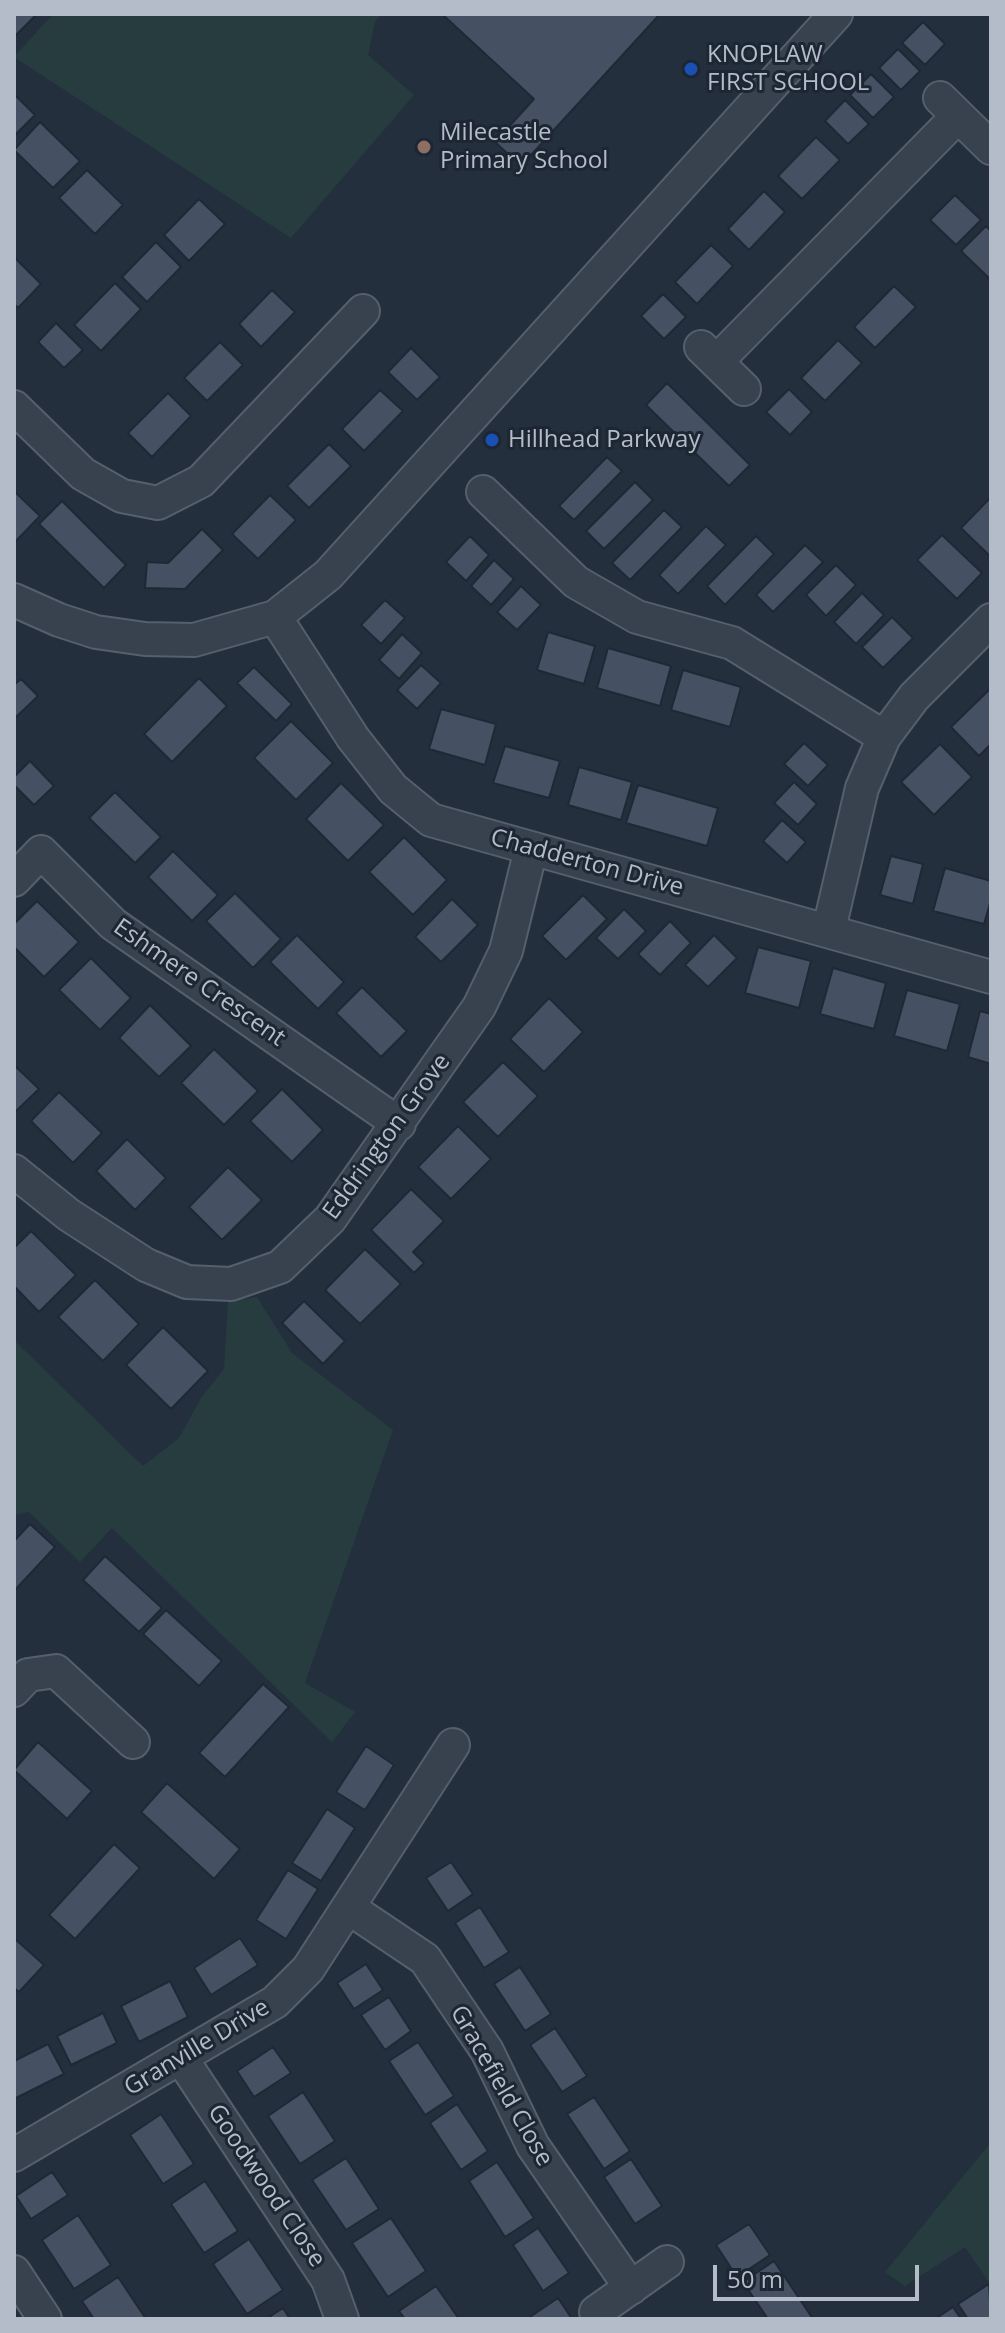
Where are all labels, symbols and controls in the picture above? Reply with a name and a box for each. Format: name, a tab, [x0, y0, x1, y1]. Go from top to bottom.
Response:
place label: KNOPLAW FIRST SCHOOL	[707, 41, 869, 97]
marker: KNOPLAW FIRST SCHOOL	[682, 60, 700, 78]
place label: Milecastle Primary School	[440, 119, 608, 175]
marker: Milecastle Primary School	[415, 138, 433, 156]
place label: Hillhead Parkway	[508, 426, 700, 454]
marker: Hillhead Parkway	[483, 431, 501, 449]
street label: Chadderton Drive	[487, 823, 687, 903]
street label: Eshmere Crescent	[108, 913, 290, 1053]
street label: Eddrington Grove	[317, 1049, 457, 1225]
street label: Granville Drive	[119, 1993, 275, 2103]
street label: Gracefield Close	[443, 2001, 559, 2171]
street label: Goodwood Close	[201, 2099, 331, 2273]
scale bar	[717, 2249, 923, 2299]
text: 50 m	[727, 2262, 783, 2295]

